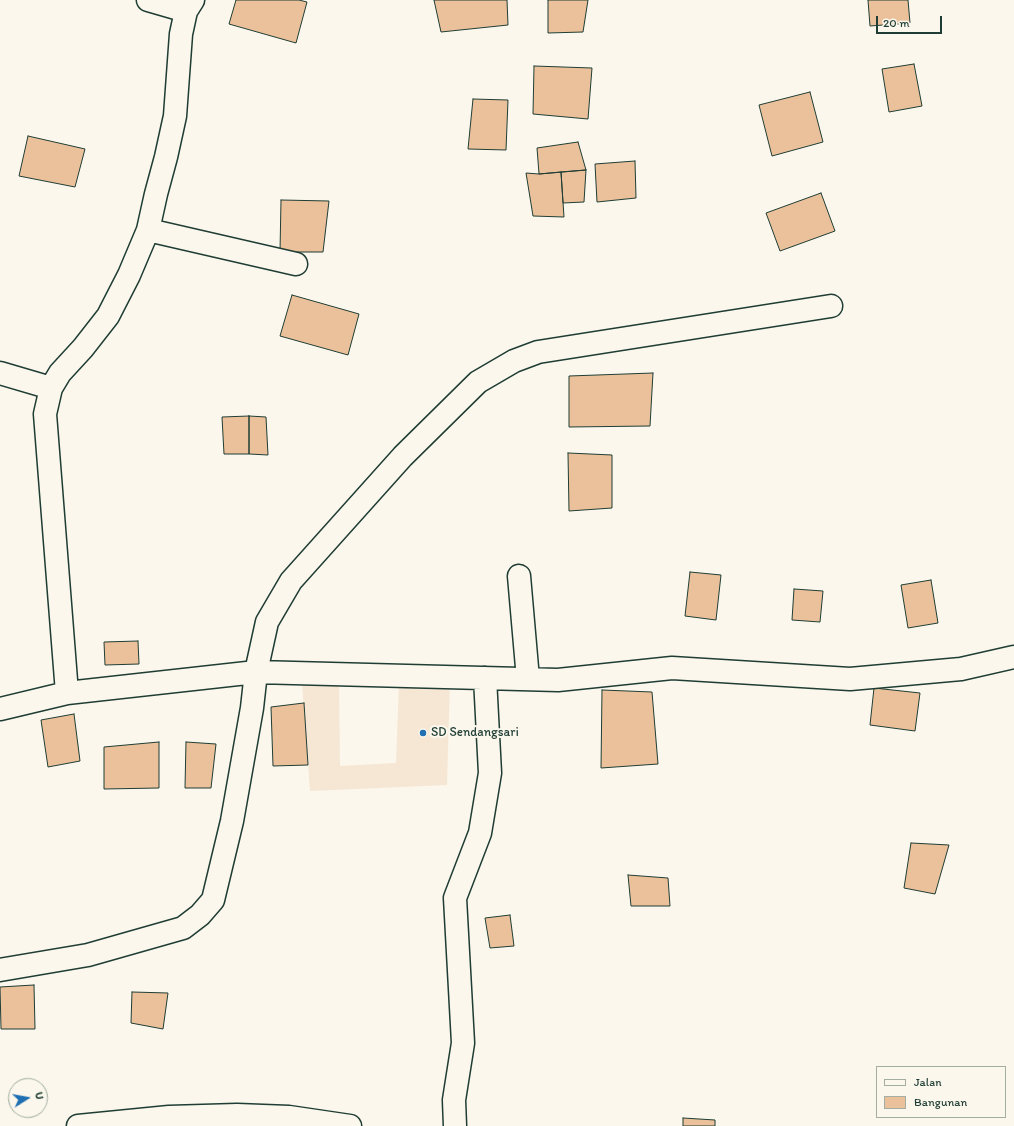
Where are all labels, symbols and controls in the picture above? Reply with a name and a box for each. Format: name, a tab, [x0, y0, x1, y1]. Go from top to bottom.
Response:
scale bar	[878, 8, 944, 34]
text: 20 m	[883, 16, 910, 30]
place label: SD Sendangsari	[431, 725, 519, 741]
marker: SD Sendangsari	[418, 728, 428, 738]
legend	[876, 1066, 1006, 1118]
text: Jalan	[914, 1075, 942, 1089]
north arrow	[8, 1078, 48, 1118]
text: U	[32, 1091, 46, 1101]
text: Bangunan	[914, 1095, 967, 1109]

